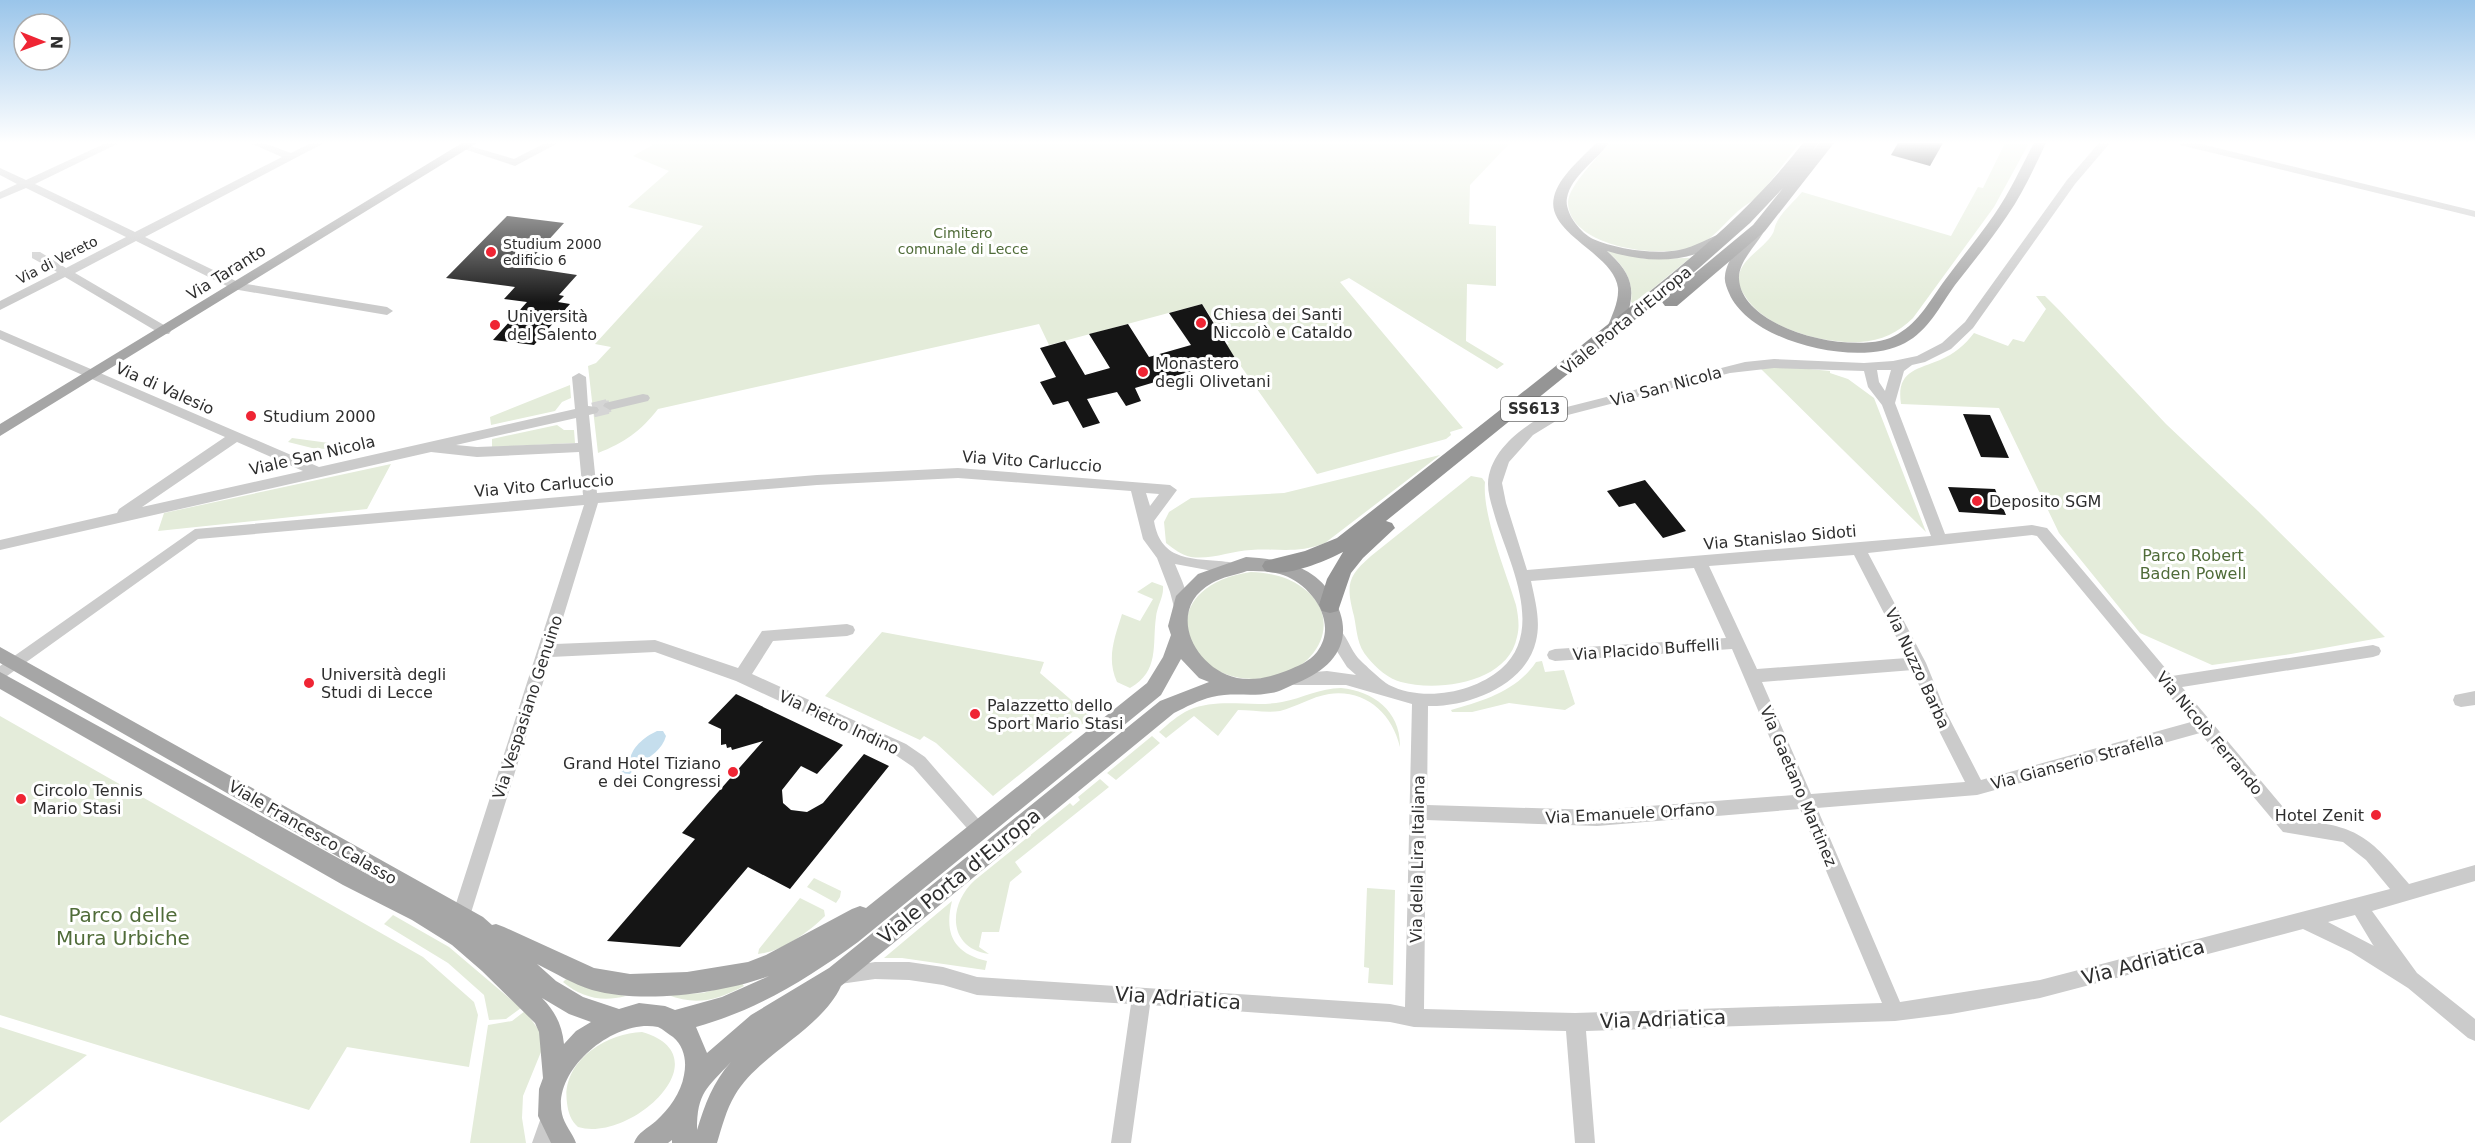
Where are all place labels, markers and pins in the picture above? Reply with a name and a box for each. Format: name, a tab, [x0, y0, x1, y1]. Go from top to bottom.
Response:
place label: Studium 2000 edificio 6	[503, 236, 602, 268]
marker: Studium 2000 edificio 6	[484, 245, 498, 259]
place label: Chiesa dei Santi Niccolò e Cataldo	[1213, 305, 1353, 342]
place label: Università del Salento	[507, 307, 597, 344]
marker: Chiesa dei Santi Niccolò e Cataldo	[1194, 316, 1208, 330]
marker: Università del Salento	[488, 318, 502, 332]
place label: Monastero degli Olivetani	[1155, 354, 1271, 391]
marker: Monastero degli Olivetani	[1136, 365, 1150, 379]
place label: Studium 2000	[263, 407, 376, 426]
marker: Studium 2000	[244, 409, 258, 423]
place label: Deposito SGM	[1989, 492, 2101, 511]
marker: Deposito SGM	[1970, 494, 1984, 508]
place label: Università degli Studi di Lecce	[321, 665, 446, 702]
marker: Università degli Studi di Lecce	[302, 676, 316, 690]
place label: Palazzetto dello Sport Mario Stasi	[987, 696, 1124, 733]
marker: Palazzetto dello Sport Mario Stasi	[968, 707, 982, 721]
place label: Grand Hotel Tiziano e dei Congressi	[563, 754, 721, 791]
marker: Grand Hotel Tiziano e dei Congressi	[726, 765, 740, 779]
place label: Circolo Tennis Mario Stasi	[33, 781, 143, 818]
marker: Circolo Tennis Mario Stasi	[14, 792, 28, 806]
place label: Hotel Zenit	[2275, 806, 2364, 825]
marker: Hotel Zenit	[2369, 808, 2383, 822]

